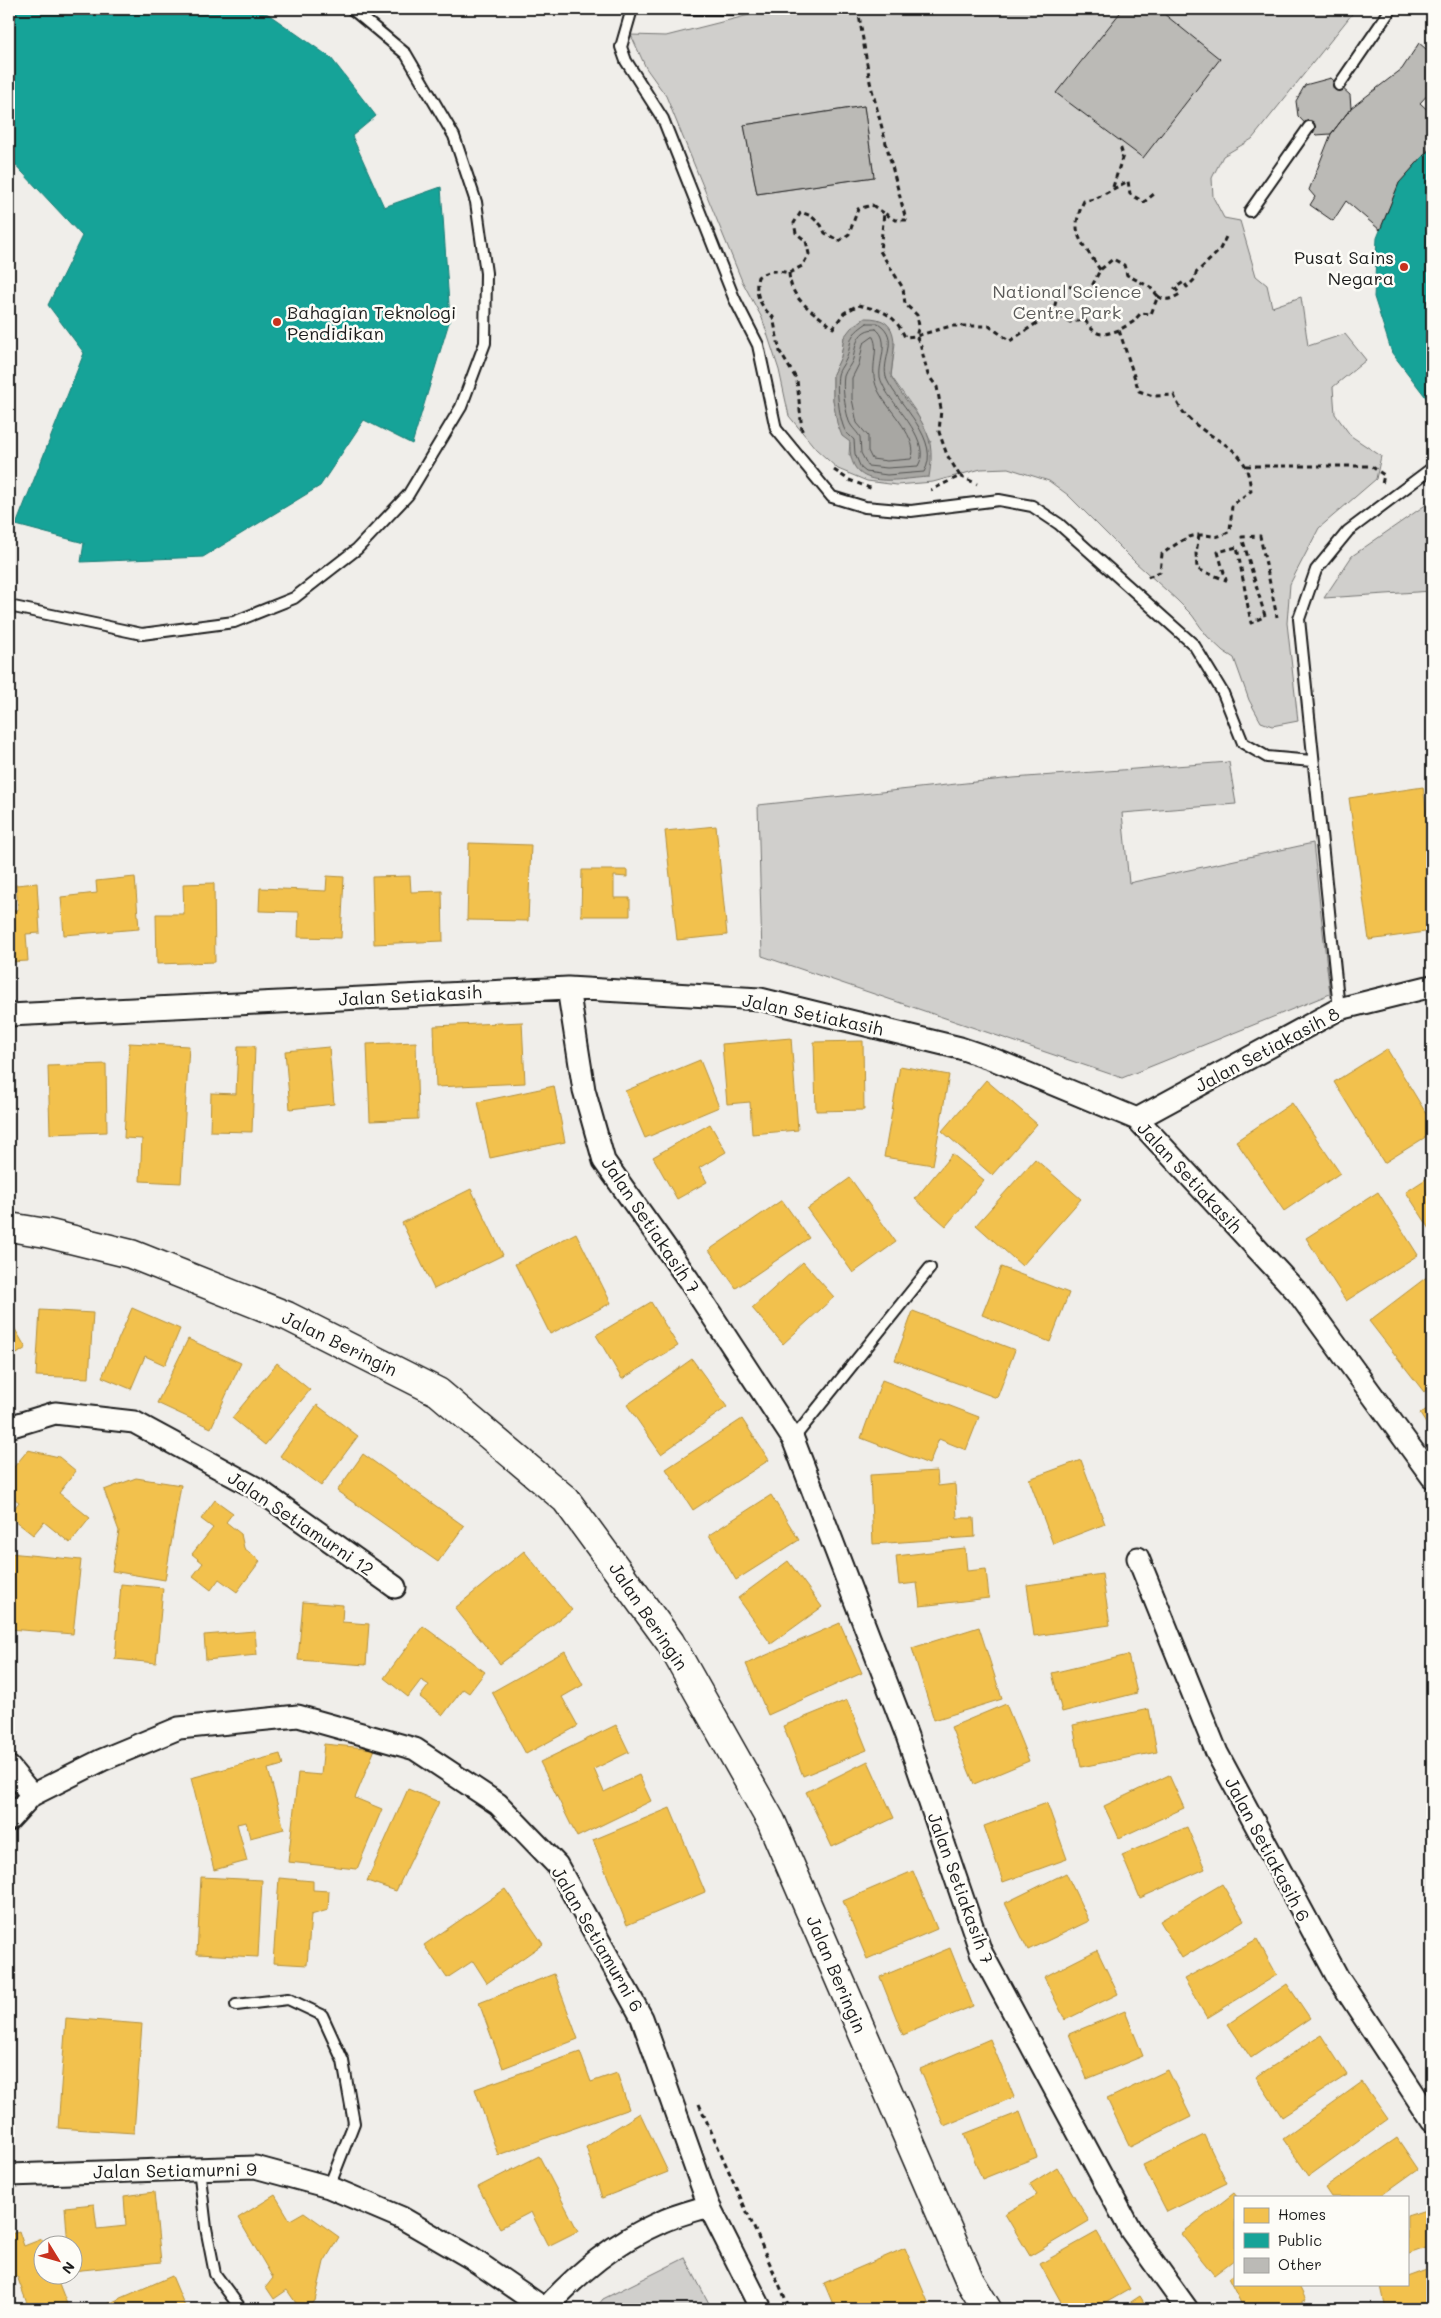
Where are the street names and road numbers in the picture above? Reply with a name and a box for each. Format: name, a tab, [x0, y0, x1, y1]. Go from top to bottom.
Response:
street label: Jalan Setiakasih	[338, 979, 482, 1011]
street label: Jalan Setiakasih	[740, 987, 886, 1041]
street label: Jalan Setiakasih 8	[1191, 1001, 1343, 1097]
street label: Jalan Setiakasih	[1132, 1116, 1248, 1238]
street label: Jalan Setiakasih 7	[596, 1152, 706, 1298]
street label: Jalan Beringin	[278, 1305, 402, 1381]
street label: Jalan Setiamurni 12	[223, 1465, 379, 1581]
street label: Jalan Beringin	[604, 1557, 694, 1675]
street label: Jalan Setiakasih 6	[1220, 1773, 1316, 1925]
street label: Jalan Setiakasih 7	[922, 1809, 1000, 1967]
street label: Jalan Setiamurni 6	[547, 1862, 649, 2016]
street label: Jalan Beringin	[801, 1912, 873, 2036]
street label: Jalan Setiamurni 9	[93, 2157, 257, 2183]

